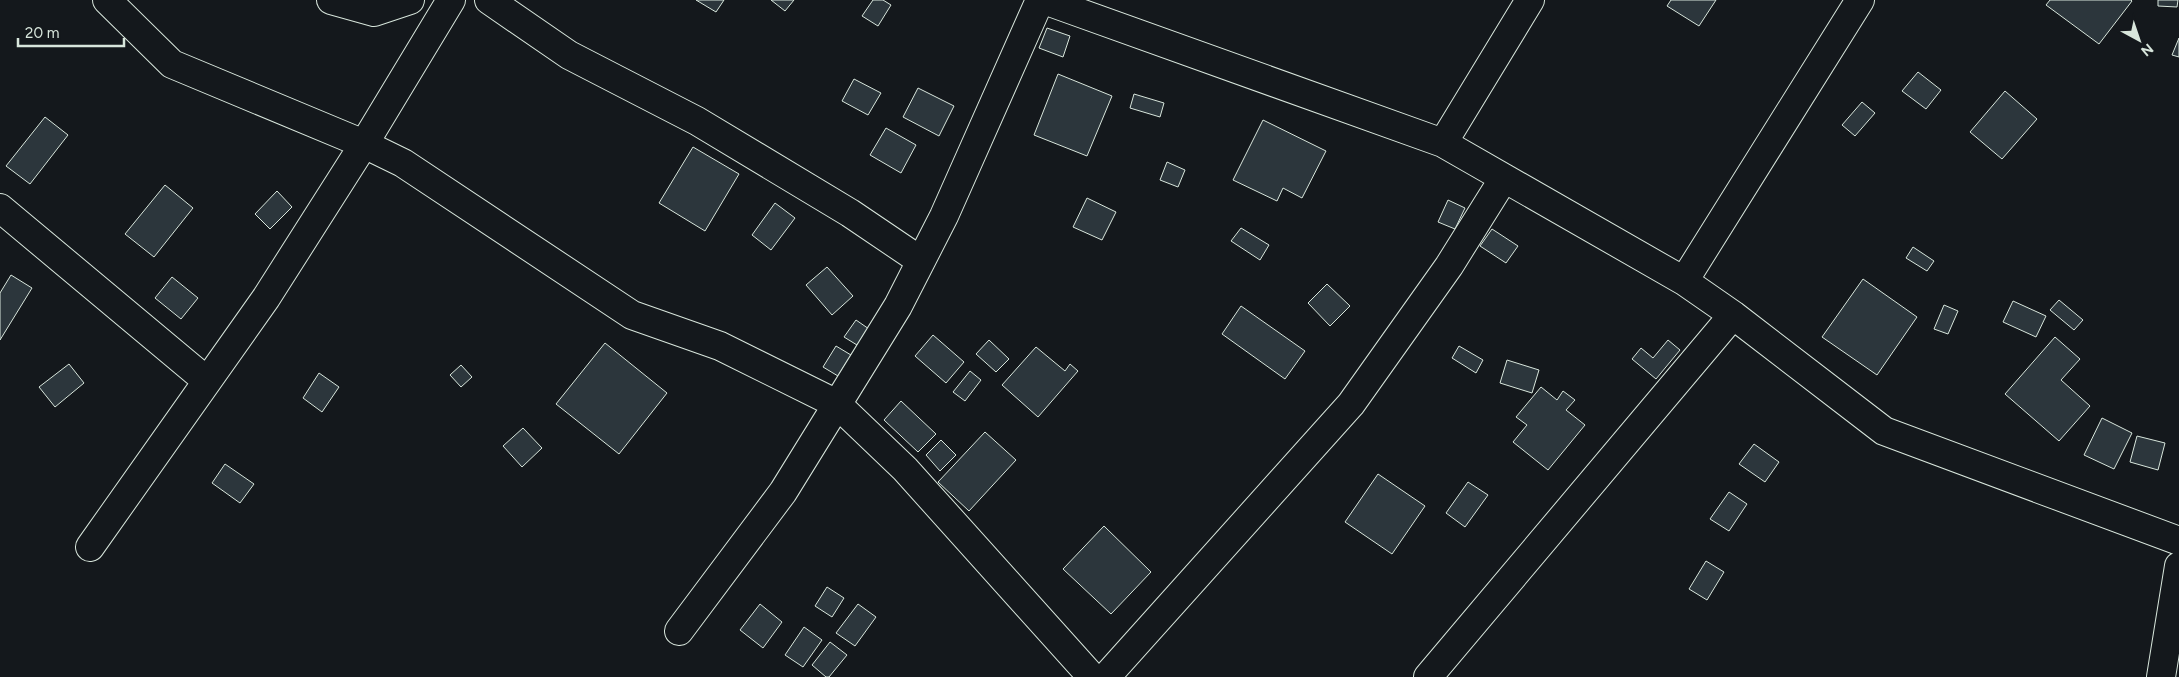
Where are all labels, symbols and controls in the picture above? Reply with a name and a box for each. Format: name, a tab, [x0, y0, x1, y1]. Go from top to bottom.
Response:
scale bar	[18, 15, 124, 47]
north arrow	[2114, 15, 2164, 65]
text: 20 m	[25, 24, 59, 42]
text: N	[2137, 40, 2157, 60]

